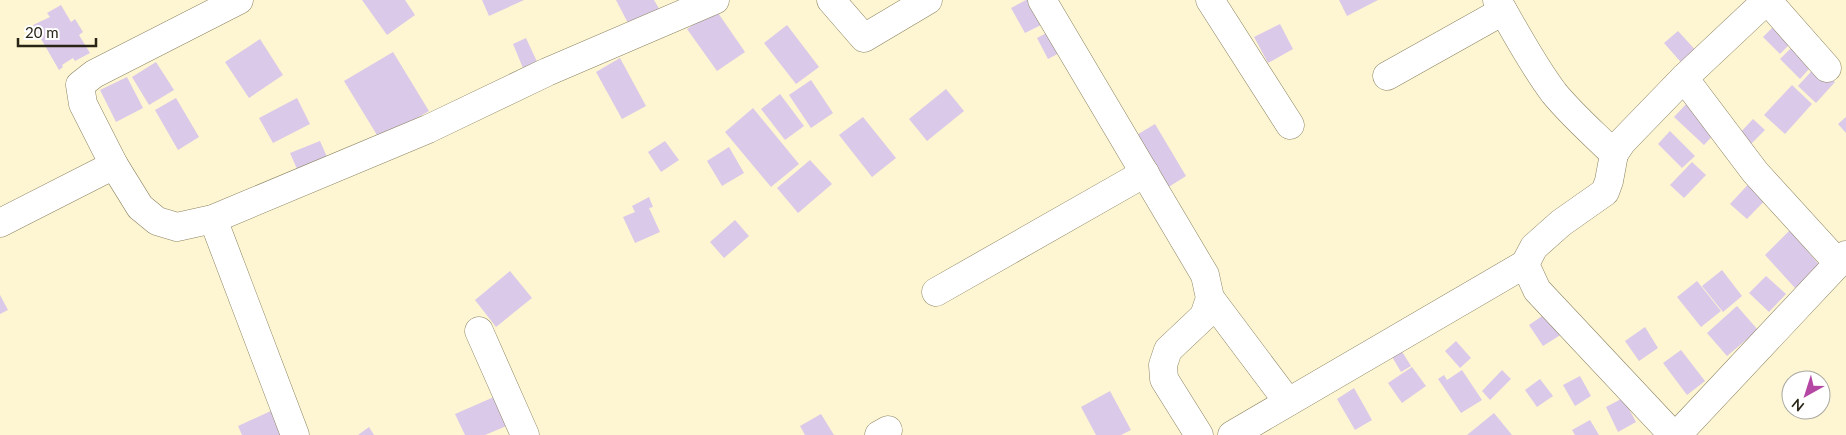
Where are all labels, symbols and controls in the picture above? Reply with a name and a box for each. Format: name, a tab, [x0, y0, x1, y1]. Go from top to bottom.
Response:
scale bar	[18, 15, 95, 47]
text: 20 m	[25, 23, 59, 41]
north arrow	[1781, 370, 1831, 420]
text: N	[1788, 395, 1807, 415]

